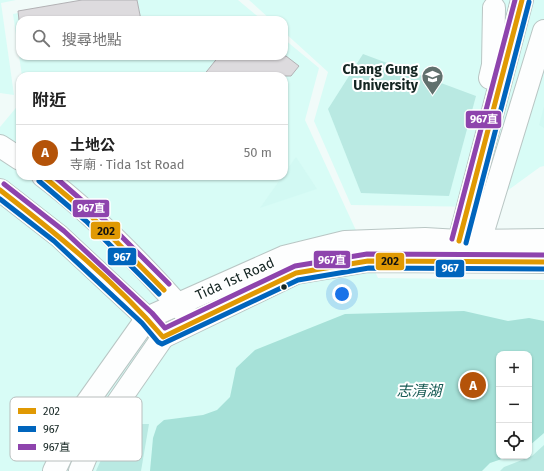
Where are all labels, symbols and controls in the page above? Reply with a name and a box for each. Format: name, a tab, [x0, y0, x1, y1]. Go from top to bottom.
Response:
search box	[16, 16, 288, 60]
icon: search	[30, 27, 52, 49]
text: 搜尋地點	[62, 31, 122, 49]
place label: Chang Gung University	[342, 61, 419, 94]
school or university icon: Chang Gung University	[420, 64, 446, 97]
text: 附近	[32, 90, 66, 111]
line badge: 967直	[465, 110, 502, 129]
text: 967直	[470, 113, 498, 126]
text: 土地公	[70, 136, 115, 154]
text: A	[41, 145, 49, 160]
text: 50 m	[244, 145, 272, 160]
text: 寺廟 · Tida 1st Road	[70, 157, 185, 172]
line badge: 967直	[72, 199, 110, 218]
text: 967直	[77, 202, 105, 215]
line badge: 202	[90, 221, 121, 240]
text: 202	[97, 225, 115, 238]
line badge: 967	[107, 247, 137, 266]
line badge: 967直	[313, 250, 351, 269]
text: 967	[113, 251, 131, 264]
line badge: 202	[375, 252, 405, 271]
street label: Tida 1st Road	[193, 254, 277, 304]
text: 967直	[318, 254, 346, 267]
text: 202	[381, 255, 399, 268]
line badge: 967	[435, 259, 465, 278]
text: 967	[441, 262, 459, 275]
unlabelled marker	[279, 282, 289, 292]
your location	[332, 284, 352, 304]
map controls	[496, 351, 532, 459]
button: +	[496, 351, 532, 387]
pin: A	[460, 370, 486, 400]
water label: 志清湖	[396, 382, 443, 400]
button: −	[496, 387, 532, 423]
legend	[10, 397, 142, 461]
text: 202	[43, 405, 60, 418]
text: 967	[43, 423, 59, 436]
button: locate	[496, 423, 532, 459]
text: 967直	[43, 441, 70, 454]

